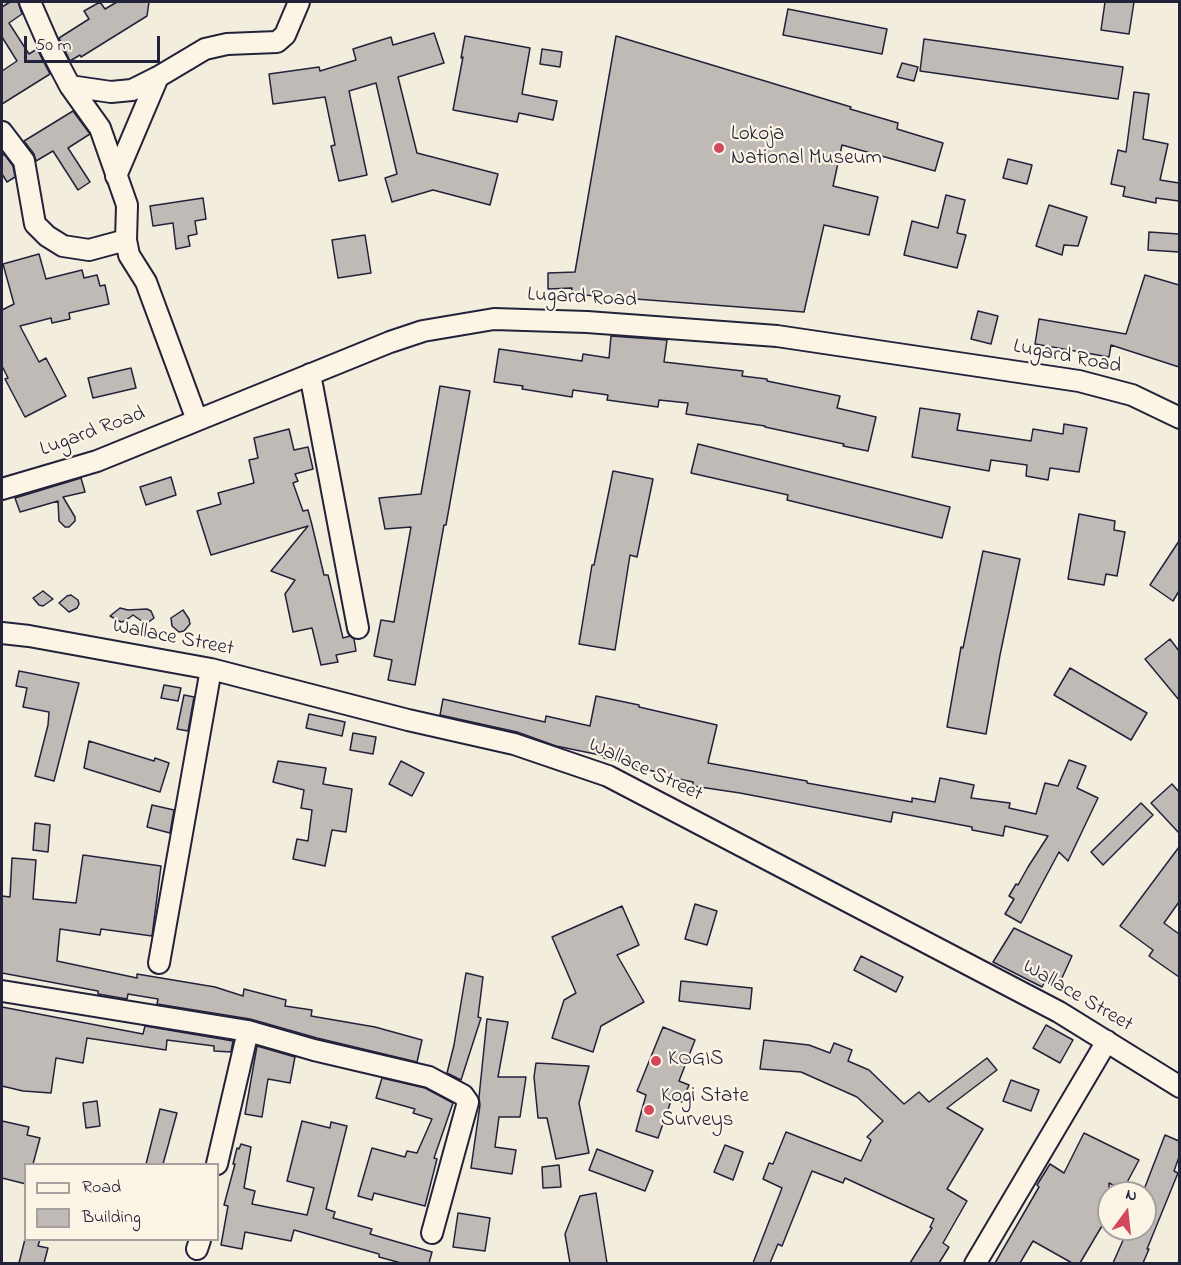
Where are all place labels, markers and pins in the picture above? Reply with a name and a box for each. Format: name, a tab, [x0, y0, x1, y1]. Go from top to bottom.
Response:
place label: Lokoja National Museum	[731, 123, 882, 173]
marker: Lokoja National Museum	[712, 141, 726, 155]
place label: KOGIS	[668, 1048, 724, 1074]
marker: KOGIS	[649, 1054, 663, 1068]
place label: Kogi State Surveys	[661, 1085, 749, 1135]
marker: Kogi State Surveys	[642, 1103, 656, 1117]

